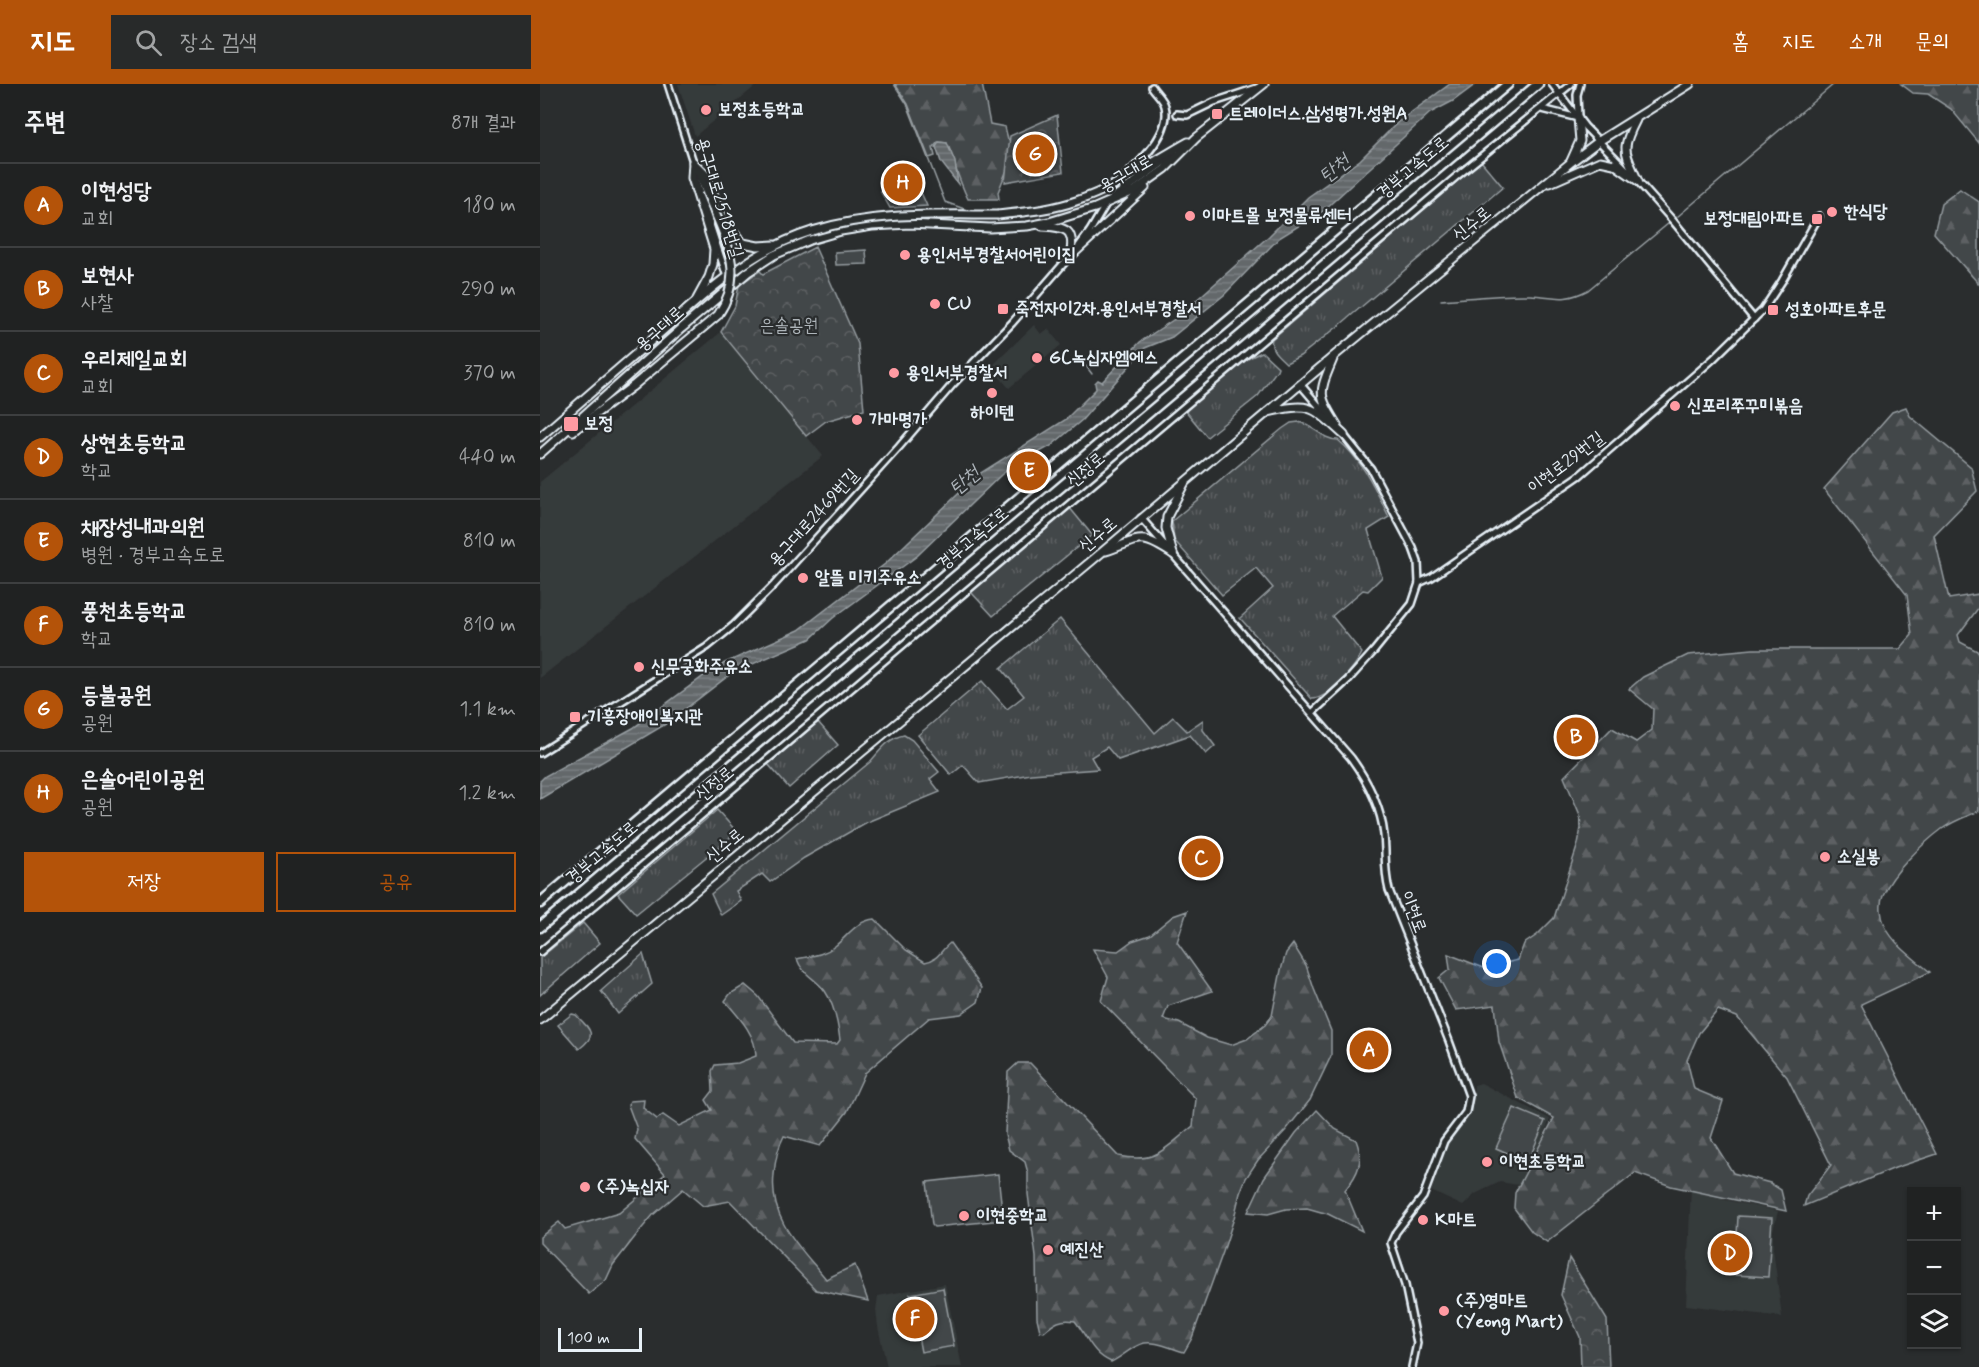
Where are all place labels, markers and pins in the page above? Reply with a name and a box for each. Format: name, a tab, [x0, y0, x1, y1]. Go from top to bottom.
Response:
place label: 보정초등학교	[718, 98, 805, 122]
place label: 트레이더스.삼성명가.성원A	[1229, 102, 1408, 126]
marker: 보정초등학교	[699, 103, 713, 117]
marker: 트레이더스.삼성명가.성원A	[1210, 107, 1224, 121]
pin: G	[1016, 132, 1054, 176]
pin: H	[884, 160, 922, 206]
place label: 한식당	[1843, 200, 1888, 224]
place label: 이마트몰 보정물류센터	[1202, 204, 1352, 228]
marker: 한식당	[1825, 205, 1839, 219]
place label: 보정대림아파트	[1704, 207, 1805, 231]
marker: 이마트몰 보정물류센터	[1183, 209, 1197, 223]
marker: 보정대림아파트	[1810, 212, 1824, 226]
place label: 용인서부경찰서어린이집	[917, 243, 1076, 267]
marker: 용인서부경찰서어린이집	[898, 248, 912, 262]
place label: CU	[947, 292, 972, 316]
marker: CU	[928, 297, 942, 311]
place label: 죽전자이2차.용인서부경찰서	[1015, 297, 1201, 321]
place label: 성호아파트후문	[1785, 298, 1886, 322]
marker: 죽전자이2차.용인서부경찰서	[996, 302, 1010, 316]
marker: 성호아파트후문	[1766, 303, 1780, 317]
place label: GC녹십자엠에스	[1049, 346, 1158, 370]
marker: GC녹십자엠에스	[1030, 351, 1044, 365]
place label: 용인서부경찰서	[906, 361, 1007, 385]
marker: 용인서부경찰서	[887, 366, 901, 380]
marker: 하이텐	[985, 386, 999, 400]
place label: 신포리쭈꾸미볶음	[1687, 394, 1803, 418]
marker: 신포리쭈꾸미볶음	[1668, 399, 1682, 413]
place label: 하이텐	[970, 401, 1014, 425]
place label: 가마명가	[869, 408, 927, 432]
place label: 보정	[584, 412, 613, 436]
marker: 가마명가	[850, 413, 864, 427]
marker: 보정	[562, 415, 580, 433]
pin: E	[1010, 448, 1048, 494]
place label: 알뜰 미키주유소	[815, 566, 921, 590]
marker: 알뜰 미키주유소	[796, 571, 810, 585]
place label: 신무궁화주유소	[651, 655, 752, 679]
marker: 신무궁화주유소	[632, 660, 646, 674]
place label: 기흥장애인복지관	[587, 705, 703, 729]
marker: 기흥장애인복지관	[568, 710, 582, 724]
pin: B	[1556, 714, 1596, 760]
pin: C	[1182, 836, 1220, 880]
place label: 소실봉	[1837, 845, 1880, 869]
marker: 소실봉	[1818, 850, 1832, 864]
pin: A	[1350, 1028, 1388, 1072]
place label: 이현초등학교	[1499, 1150, 1586, 1174]
marker: 이현초등학교	[1480, 1155, 1494, 1169]
place label: (주)녹십자	[597, 1175, 670, 1199]
marker: (주)녹십자	[578, 1180, 592, 1194]
place label: 이현중학교	[976, 1204, 1048, 1228]
place label: K마트	[1435, 1208, 1477, 1232]
marker: 이현중학교	[957, 1209, 971, 1223]
marker: K마트	[1416, 1213, 1430, 1227]
pin: D	[1710, 1230, 1750, 1276]
place label: 예진산	[1060, 1238, 1104, 1262]
marker: 예진산	[1041, 1243, 1055, 1257]
place label: (주)영마트 (Yeong Mart)	[1456, 1289, 1563, 1336]
pin: F	[896, 1296, 934, 1342]
marker: (주)영마트 (Yeong Mart)	[1437, 1304, 1451, 1318]

